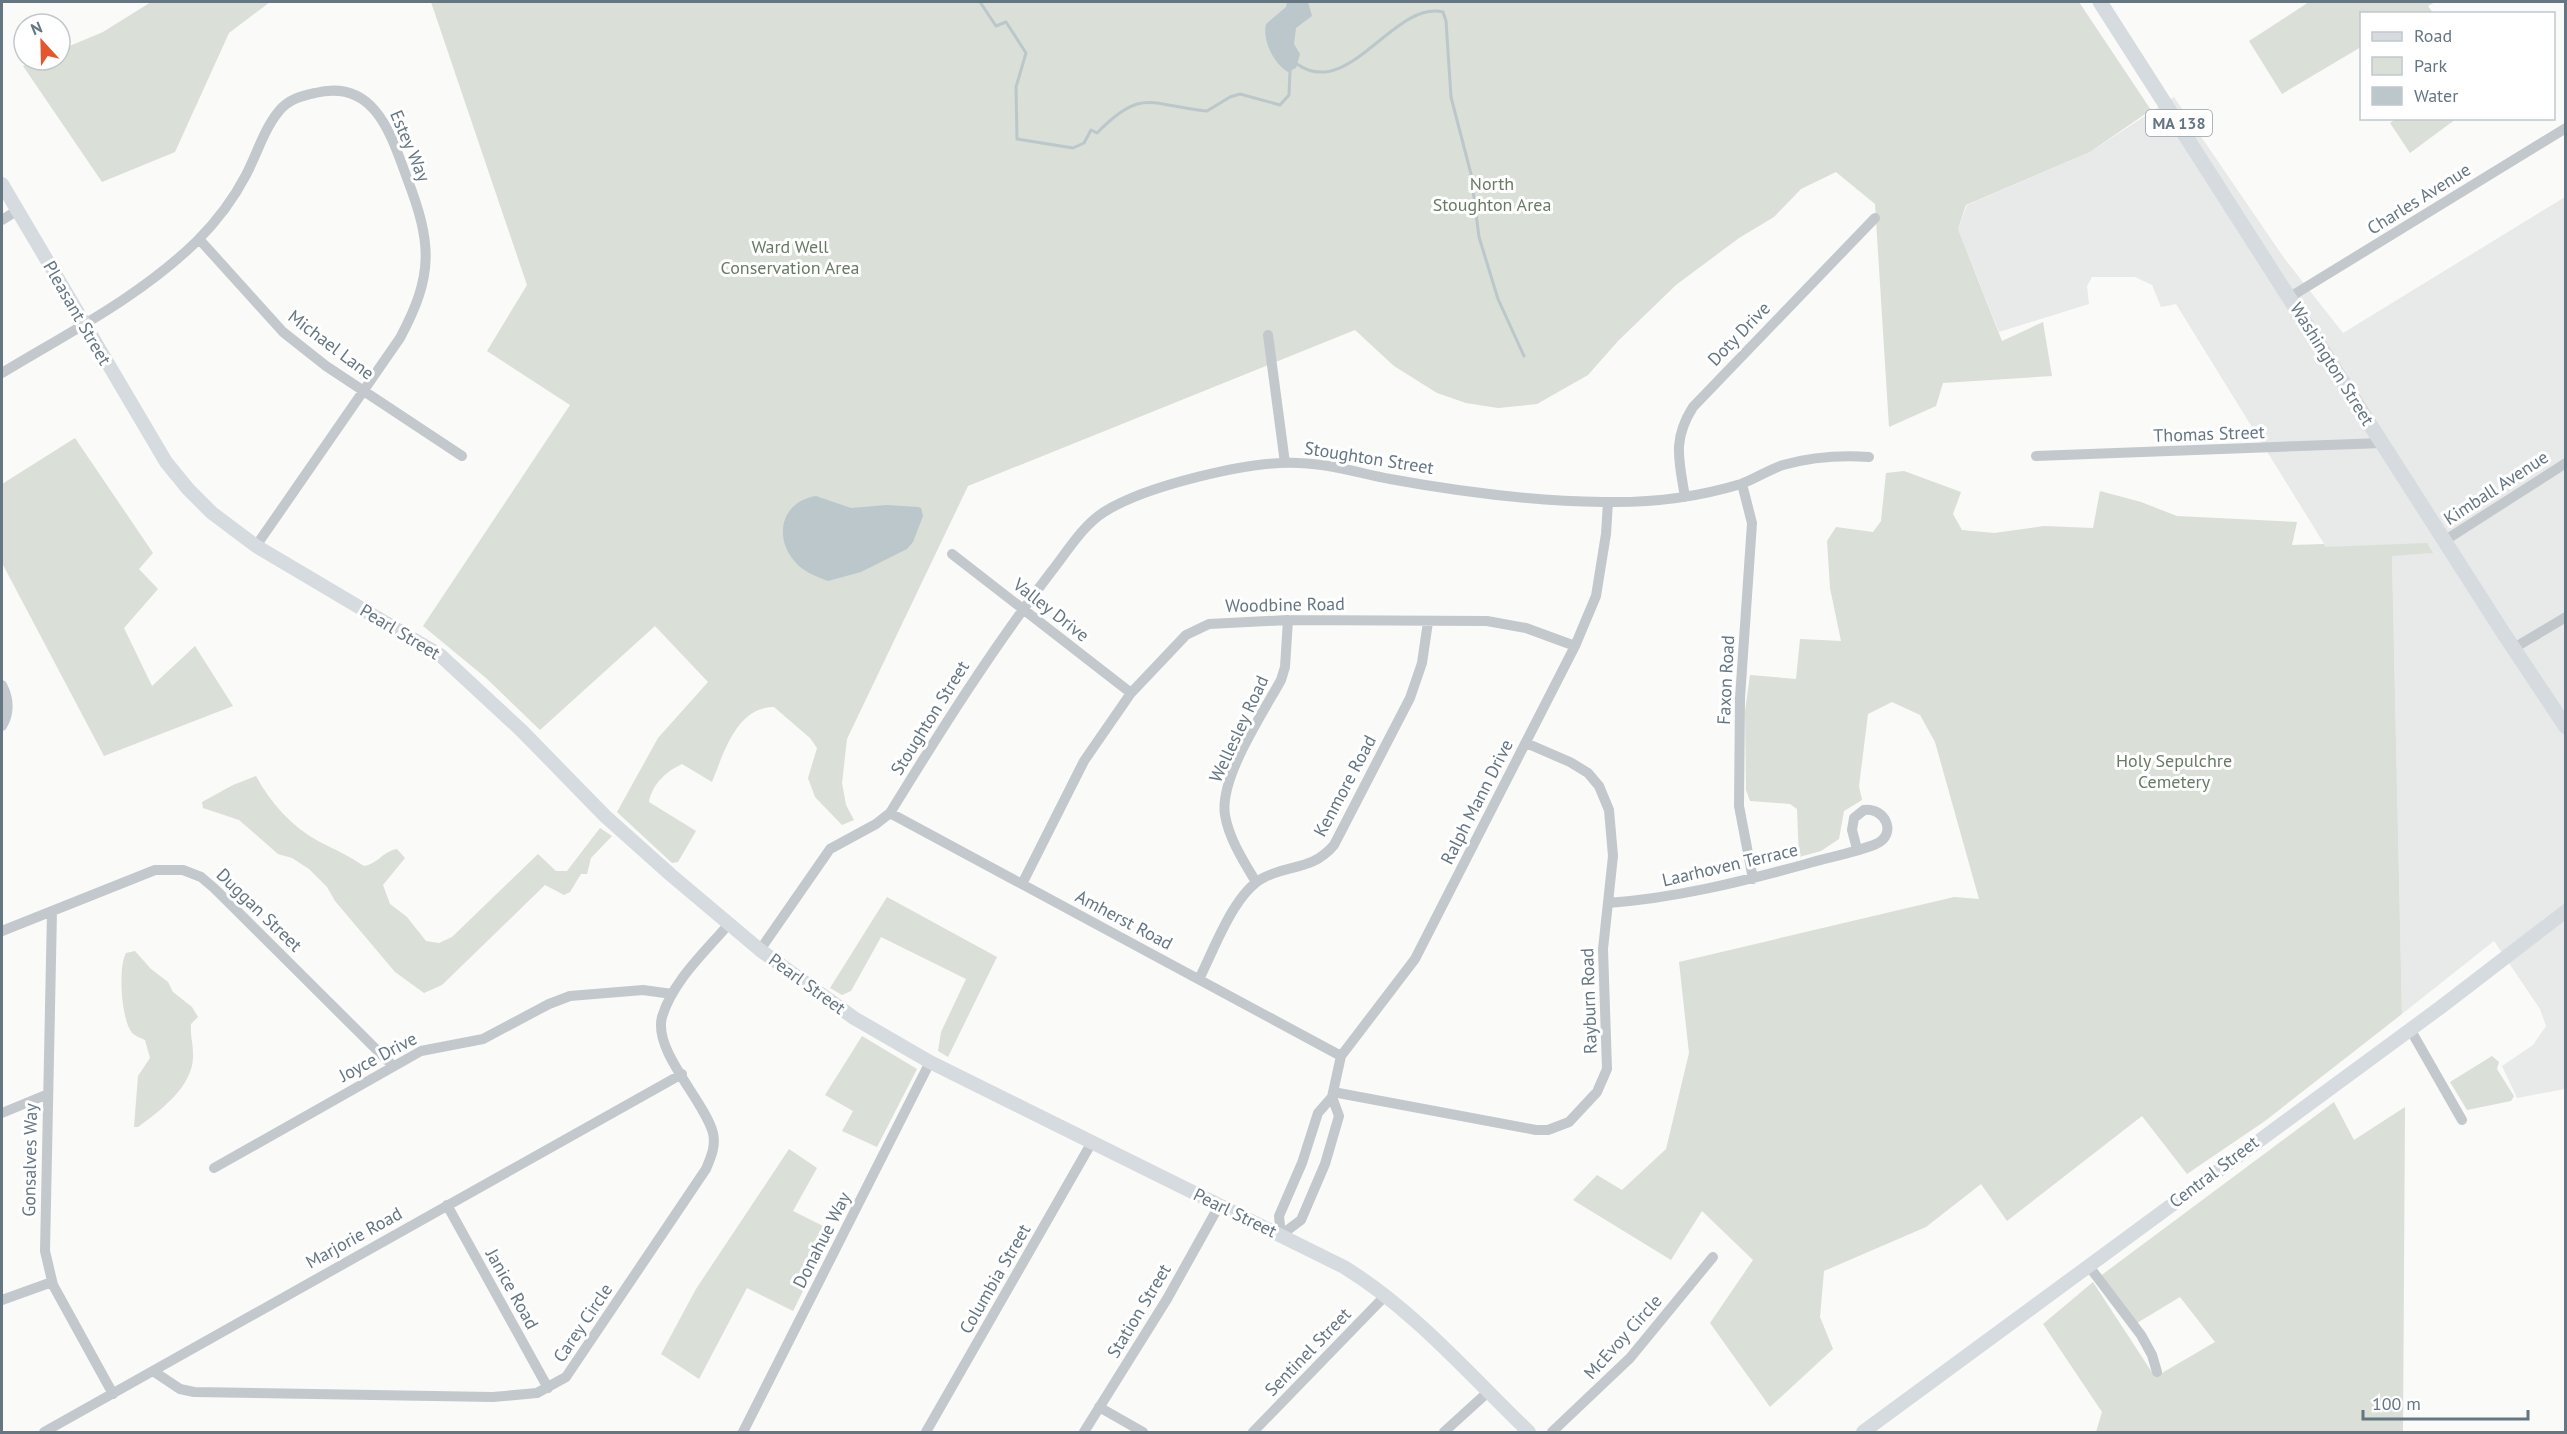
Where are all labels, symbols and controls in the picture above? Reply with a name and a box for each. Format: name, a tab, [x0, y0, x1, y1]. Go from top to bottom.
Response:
north arrow	[12, 12, 72, 72]
legend	[2360, 12, 2555, 120]
text: N	[28, 17, 45, 39]
text: Road	[2414, 24, 2452, 47]
text: Park	[2414, 54, 2447, 77]
text: Water	[2414, 84, 2458, 107]
street label: Estey Way	[385, 107, 436, 186]
road number: MA 138	[2146, 110, 2212, 136]
street label: Charles Avenue	[2363, 158, 2475, 239]
park label: North Stoughton Area	[1433, 172, 1551, 216]
park label: Ward Well Conservation Area	[721, 235, 859, 279]
street label: Pleasant Street	[38, 256, 117, 369]
street label: Doty Drive	[1702, 297, 1775, 371]
street label: Washington Street	[2285, 298, 2380, 430]
street label: Michael Lane	[284, 305, 379, 384]
street label: Thomas Street	[2153, 420, 2265, 447]
street label: Stoughton Street	[1303, 436, 1435, 479]
street label: Kimball Avenue	[2439, 445, 2552, 530]
street label: Valley Drive	[1008, 572, 1094, 646]
street label: Woodbine Road	[1225, 592, 1345, 617]
street label: Pearl Street	[356, 599, 445, 665]
street label: Faxon Road	[1712, 635, 1739, 725]
street label: Stoughton Street	[885, 656, 974, 779]
street label: Wellesley Road	[1204, 672, 1273, 786]
street label: Kenmore Road	[1308, 731, 1381, 840]
street label: Ralph Mann Drive	[1435, 735, 1518, 868]
park label: Holy Sepulchre Cemetery	[2116, 749, 2232, 793]
street label: Laarhoven Terrace	[1660, 838, 1800, 891]
street label: Duggan Street	[212, 863, 307, 956]
street label: Amherst Road	[1072, 884, 1177, 955]
street label: Pearl Street	[764, 948, 850, 1019]
street label: Rayburn Road	[1575, 948, 1602, 1054]
street label: Joyce Drive	[334, 1026, 421, 1087]
street label: Gonsalves Way	[17, 1102, 42, 1217]
street label: Central Street	[2165, 1131, 2263, 1213]
street label: Pearl Street	[1190, 1183, 1281, 1243]
street label: Donahue Way	[788, 1187, 856, 1292]
street label: Marjorie Road	[301, 1202, 406, 1273]
street label: Columbia Street	[954, 1220, 1035, 1338]
street label: Janice Road	[480, 1244, 544, 1333]
street label: Station Street	[1101, 1259, 1176, 1362]
street label: Carey Circle	[548, 1279, 617, 1366]
street label: McEvoy Circle	[1579, 1290, 1667, 1384]
street label: Sentinel Street	[1260, 1302, 1356, 1401]
scale bar	[2363, 1383, 2528, 1421]
text: 100 m	[2372, 1392, 2421, 1415]

